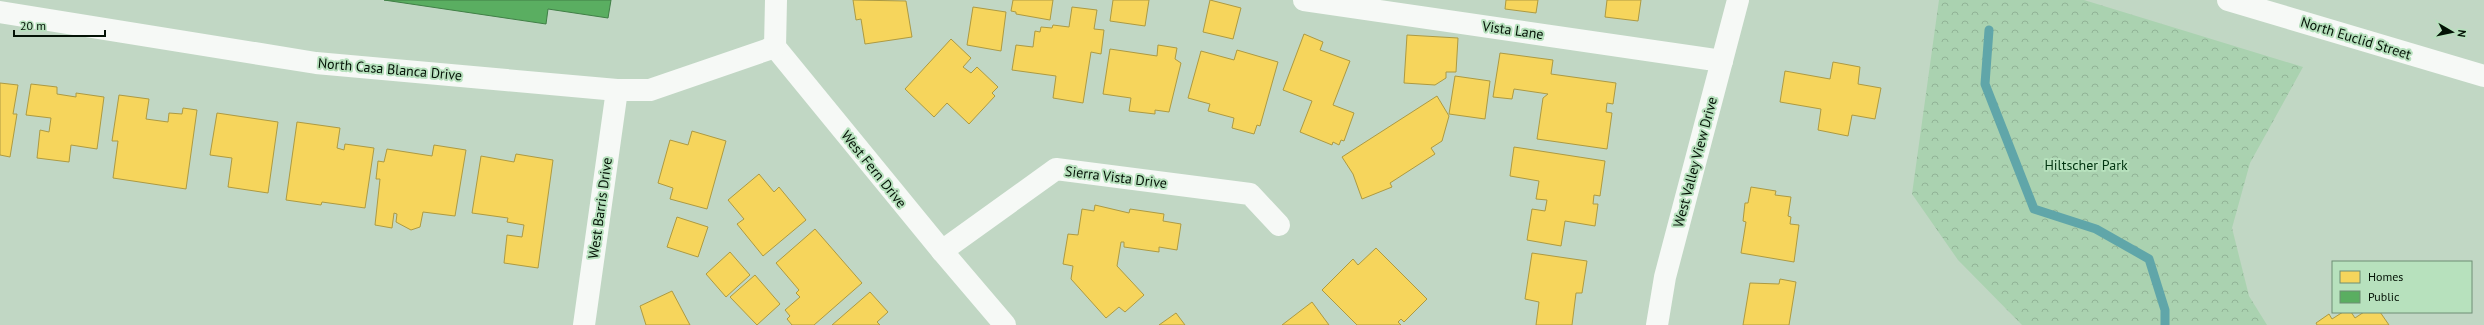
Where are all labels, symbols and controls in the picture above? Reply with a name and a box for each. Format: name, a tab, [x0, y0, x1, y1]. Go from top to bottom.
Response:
scale bar	[14, 12, 105, 38]
north arrow	[2432, 12, 2472, 52]
street label: North Euclid Street	[2299, 13, 2414, 63]
street label: Vista Lane	[1480, 17, 1545, 43]
text: 20 m	[20, 18, 46, 33]
text: N	[2454, 29, 2469, 38]
street label: North Casa Blanca Drive	[317, 54, 463, 84]
street label: West Valley View Drive	[1669, 95, 1721, 229]
street label: West Fern Drive	[837, 127, 911, 211]
street label: West Barris Drive	[584, 156, 616, 260]
park label: Hiltscher Park	[2044, 156, 2128, 174]
street label: Sierra Vista Drive	[1064, 162, 1168, 192]
legend	[2332, 261, 2472, 313]
text: Homes	[2368, 269, 2403, 284]
text: Public	[2368, 289, 2400, 304]

